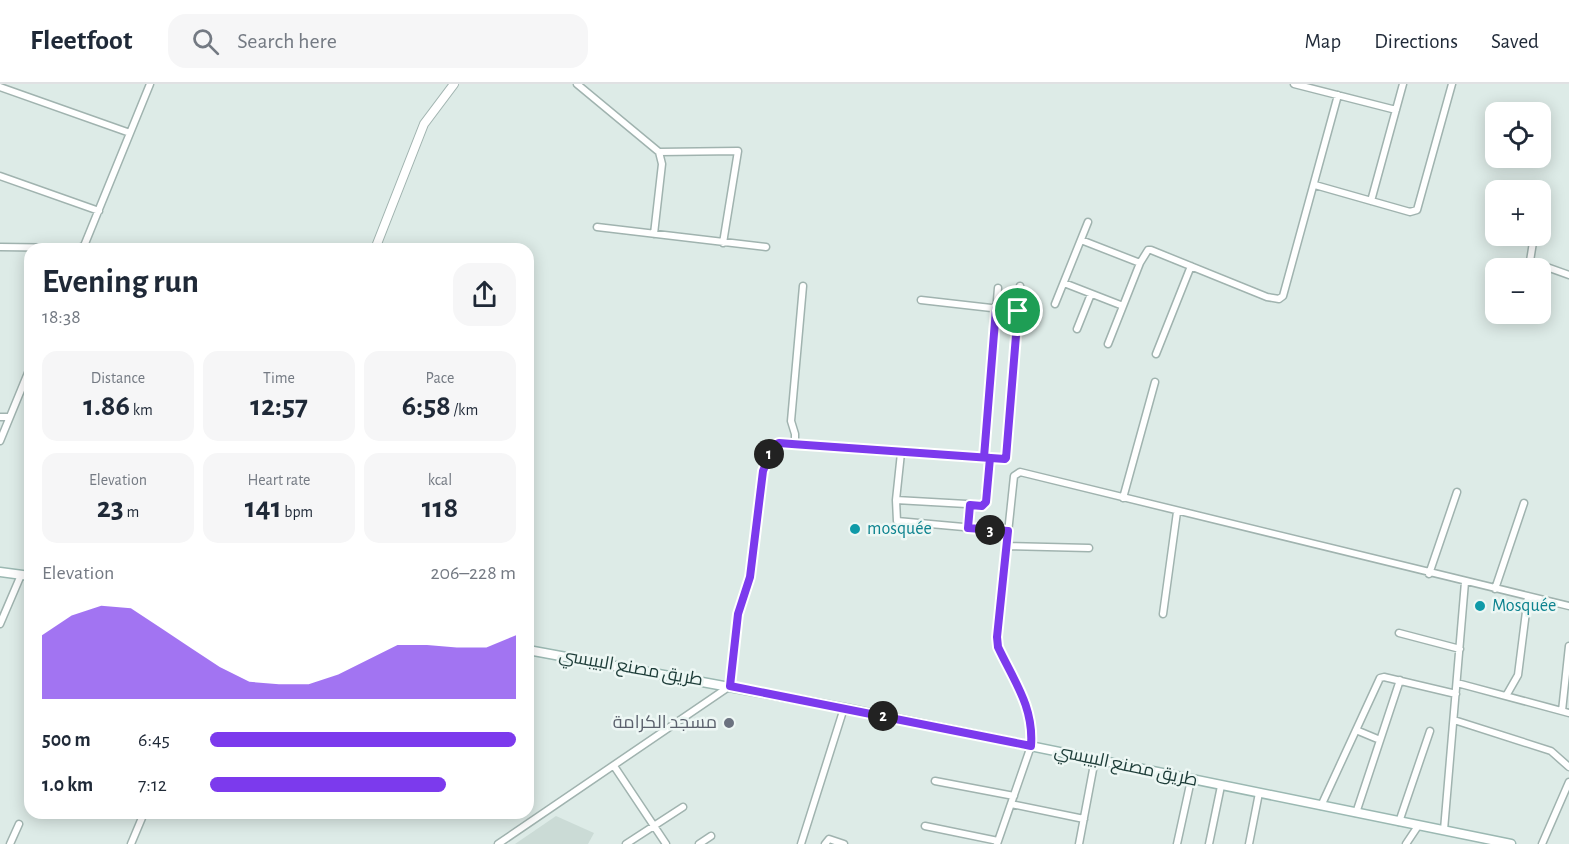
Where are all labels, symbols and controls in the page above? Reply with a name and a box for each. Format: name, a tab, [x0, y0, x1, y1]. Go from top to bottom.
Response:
search box	[168, 14, 588, 68]
icon: search	[189, 25, 222, 58]
text: Fleetfoot	[30, 27, 132, 55]
text: Search here	[237, 30, 337, 52]
text: Map	[1305, 31, 1341, 52]
text: Directions	[1374, 31, 1458, 52]
text: Saved	[1491, 31, 1539, 52]
map controls	[1485, 102, 1551, 324]
button: locate	[1485, 102, 1551, 168]
button: +	[1485, 180, 1551, 246]
button: −	[1485, 258, 1551, 324]
button: share	[453, 263, 516, 326]
text: Evening run	[42, 266, 199, 299]
pin	[992, 285, 1043, 336]
icon: arrive	[1001, 294, 1034, 327]
text: 18:38	[42, 307, 81, 327]
text: Distance	[91, 370, 145, 386]
text: Time	[263, 370, 295, 386]
text: Pace	[426, 370, 454, 386]
text: 1.86	[83, 391, 130, 421]
text: 12:57	[250, 391, 308, 421]
text: 6:58	[402, 391, 451, 421]
text: km	[130, 402, 153, 418]
text: /km	[451, 402, 478, 418]
pin: 1	[754, 439, 784, 469]
text: 1	[766, 446, 772, 462]
text: Elevation	[89, 472, 147, 488]
text: Heart rate	[248, 472, 310, 488]
text: kcal	[428, 472, 452, 488]
text: 23	[97, 493, 124, 523]
text: 141	[245, 493, 282, 523]
text: 118	[422, 493, 458, 523]
text: m	[124, 504, 139, 520]
text: bpm	[282, 504, 313, 520]
pin: 3	[975, 515, 1005, 545]
place label: mosquée	[867, 520, 932, 538]
marker: mosquée	[848, 522, 862, 536]
text: 3	[987, 522, 993, 538]
text: Elevation	[42, 563, 114, 583]
text: 206–228 m	[430, 563, 516, 583]
place label: Mosquée	[1492, 597, 1556, 615]
marker: Mosquée	[1473, 599, 1487, 613]
street label: طريق مصنع البيبسي	[557, 646, 704, 692]
pin: 2	[868, 701, 898, 731]
text: 2	[879, 708, 887, 724]
place label: مسجد الكرامة	[613, 714, 717, 733]
marker: مسجد الكرامة	[722, 716, 736, 730]
text: 500 m	[42, 730, 91, 750]
text: 6:45	[138, 730, 170, 750]
street label: طريق مصنع البيبسي	[1052, 742, 1199, 793]
text: 1.0 km	[42, 775, 93, 795]
text: 7:12	[138, 775, 167, 795]

